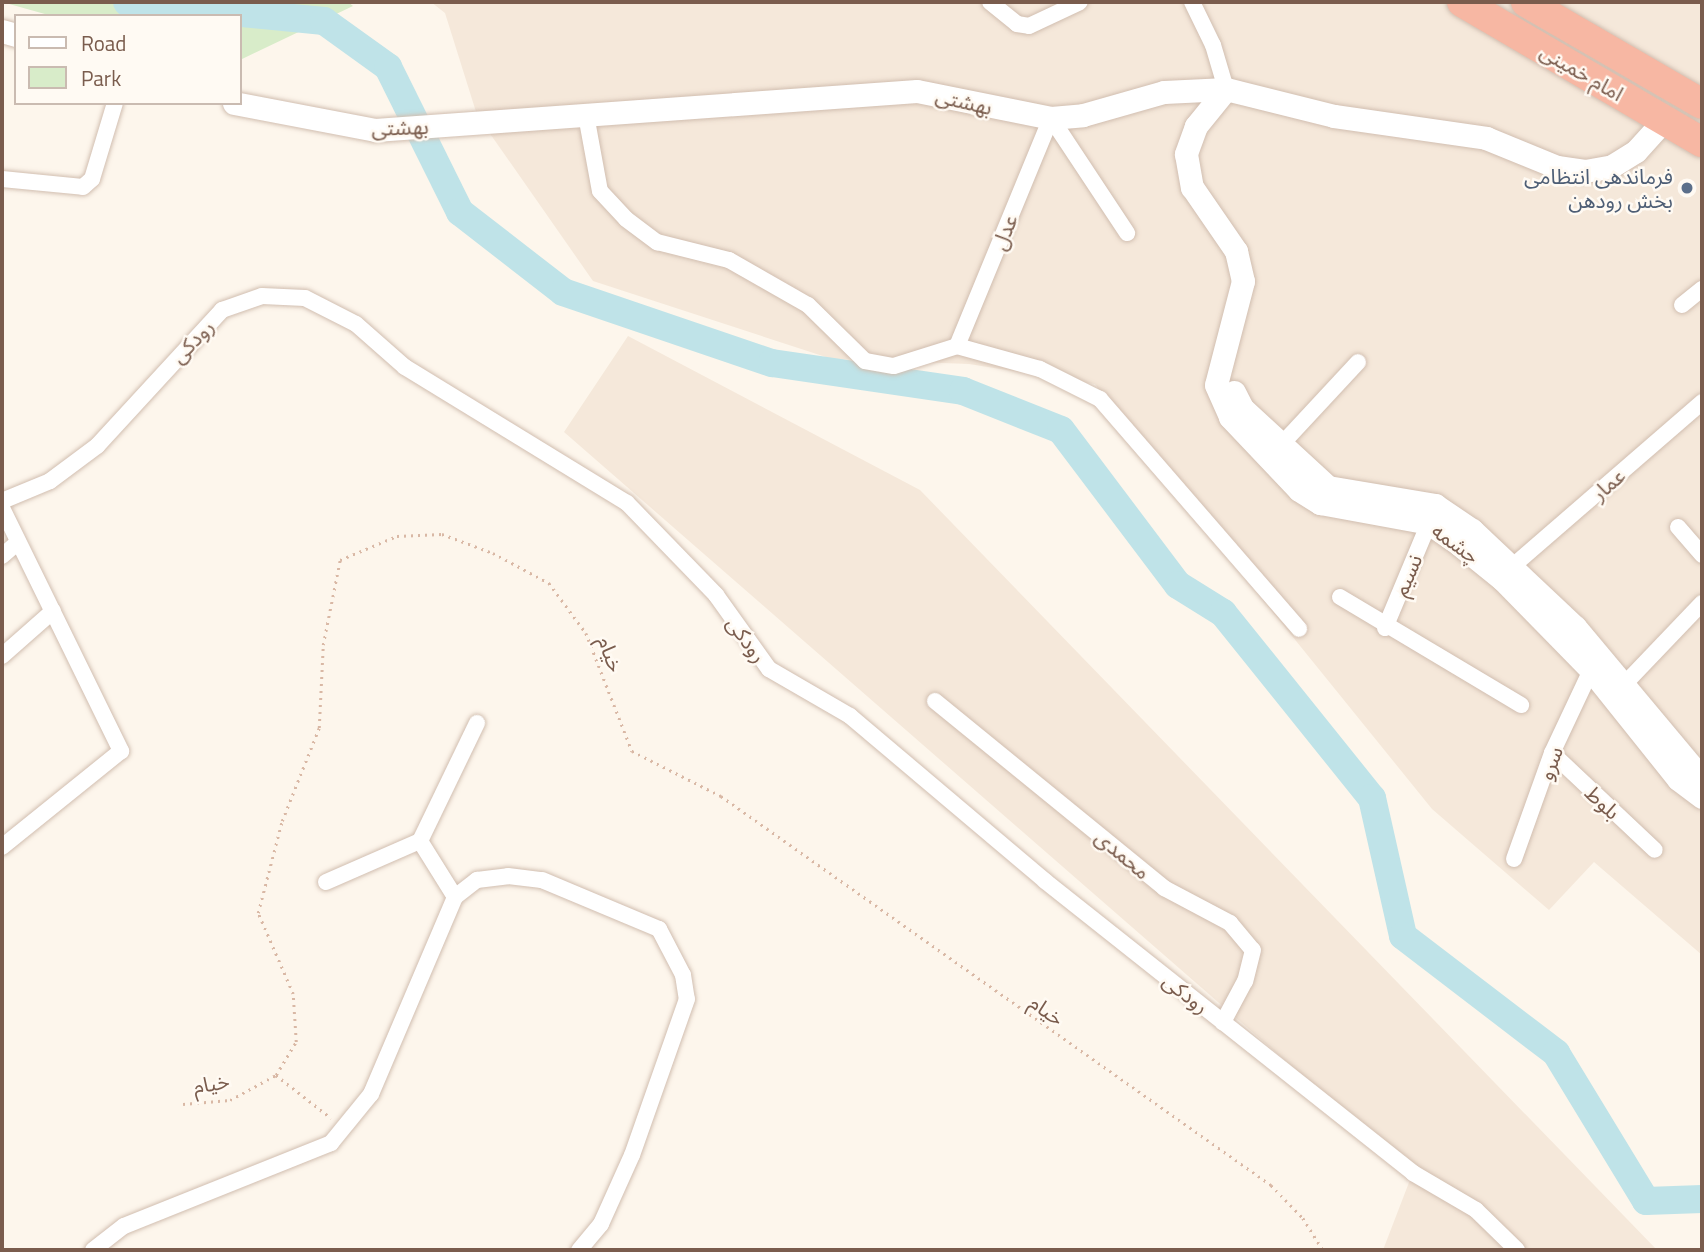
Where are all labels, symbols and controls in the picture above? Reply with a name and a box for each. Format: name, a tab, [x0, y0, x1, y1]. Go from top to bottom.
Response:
legend	[14, 14, 242, 105]
text: Road	[81, 27, 126, 59]
street label: امام خمینی	[1536, 38, 1628, 106]
text: Park	[81, 62, 121, 94]
street label: بهشتی	[933, 82, 995, 120]
street label: بهشتی	[371, 113, 429, 141]
place label: فرماندهی انتظامی بخش رودهن	[1524, 163, 1673, 213]
marker: فرماندهی انتظامی بخش رودهن	[1679, 180, 1695, 196]
street label: عدل	[986, 210, 1022, 254]
street label: رودکی	[165, 314, 219, 368]
street label: عمار	[1586, 463, 1630, 505]
street label: چشمه	[1427, 517, 1485, 569]
street label: نسیم	[1387, 550, 1427, 600]
street label: رودکی	[722, 611, 772, 667]
street label: خیام	[593, 632, 629, 676]
street label: سرو	[1532, 743, 1568, 783]
street label: بلوط	[1580, 780, 1626, 824]
street label: محمدی	[1091, 824, 1155, 884]
street label: رودکی	[1158, 967, 1214, 1019]
street label: خیام	[1025, 989, 1069, 1031]
street label: خیام	[191, 1067, 231, 1099]

